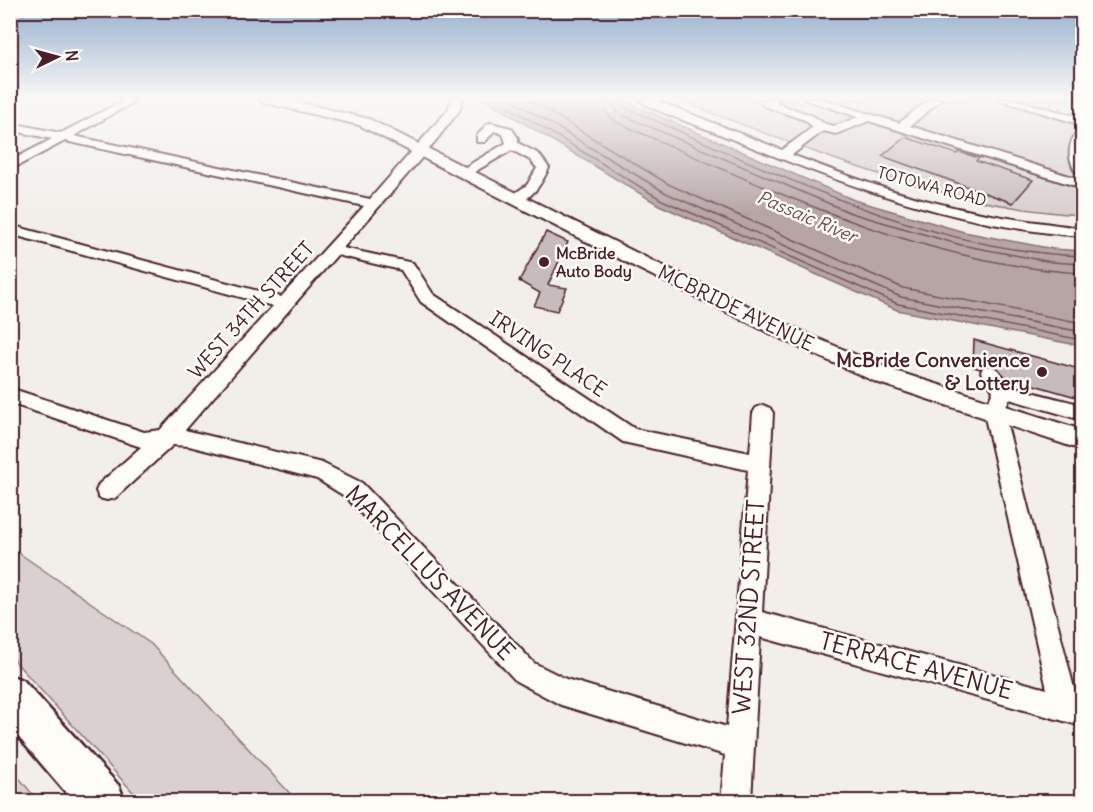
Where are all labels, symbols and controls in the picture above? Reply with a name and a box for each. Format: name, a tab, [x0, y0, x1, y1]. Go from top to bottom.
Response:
north arrow	[27, 27, 87, 87]
text: N	[61, 49, 82, 62]
street label: TOTOWA ROAD	[875, 162, 989, 210]
water label: Passaic River	[754, 185, 863, 249]
street label: WEST 34TH STREET	[182, 236, 319, 384]
place label: McBride Auto Body	[556, 243, 632, 282]
marker: McBride Auto Body	[537, 255, 551, 269]
street label: MCBRIDE AVENUE	[654, 259, 818, 356]
street label: IRVING PLACE	[485, 305, 612, 402]
place label: McBride Convenience & Lottery	[836, 347, 1030, 395]
marker: McBride Convenience & Lottery	[1035, 365, 1049, 379]
street label: MARCELLUS AVENUE	[340, 479, 522, 666]
street label: WEST 32ND STREET	[726, 499, 770, 715]
street label: TERRACE AVENUE	[816, 625, 1016, 705]

